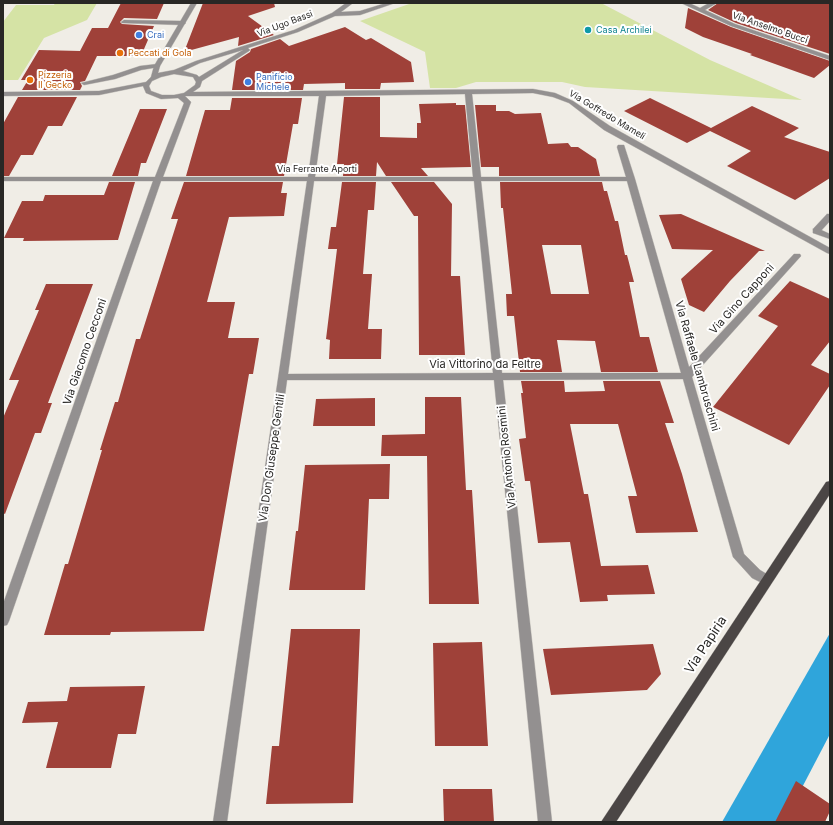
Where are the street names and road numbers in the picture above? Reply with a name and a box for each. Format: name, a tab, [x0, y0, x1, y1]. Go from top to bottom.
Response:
street label: Via Ugo Bassi	[256, 8, 314, 40]
street label: Via Anselmo Bucci	[731, 10, 809, 46]
street label: Via Goffredo Mameli	[567, 88, 647, 142]
street label: Via Ferrante Aporti	[277, 164, 357, 174]
street label: Via Gino Capponi	[707, 261, 777, 337]
street label: Via Giacomo Cecconi	[61, 297, 109, 407]
street label: Via Raffaele Lambruschini	[672, 299, 722, 433]
street label: Via Vittorino da Feltre	[429, 358, 541, 372]
street label: Via Don Giuseppe Gentili	[256, 393, 288, 523]
street label: Via Antonio Rosmini	[495, 405, 519, 509]
street label: Via Papiria	[682, 613, 730, 677]

